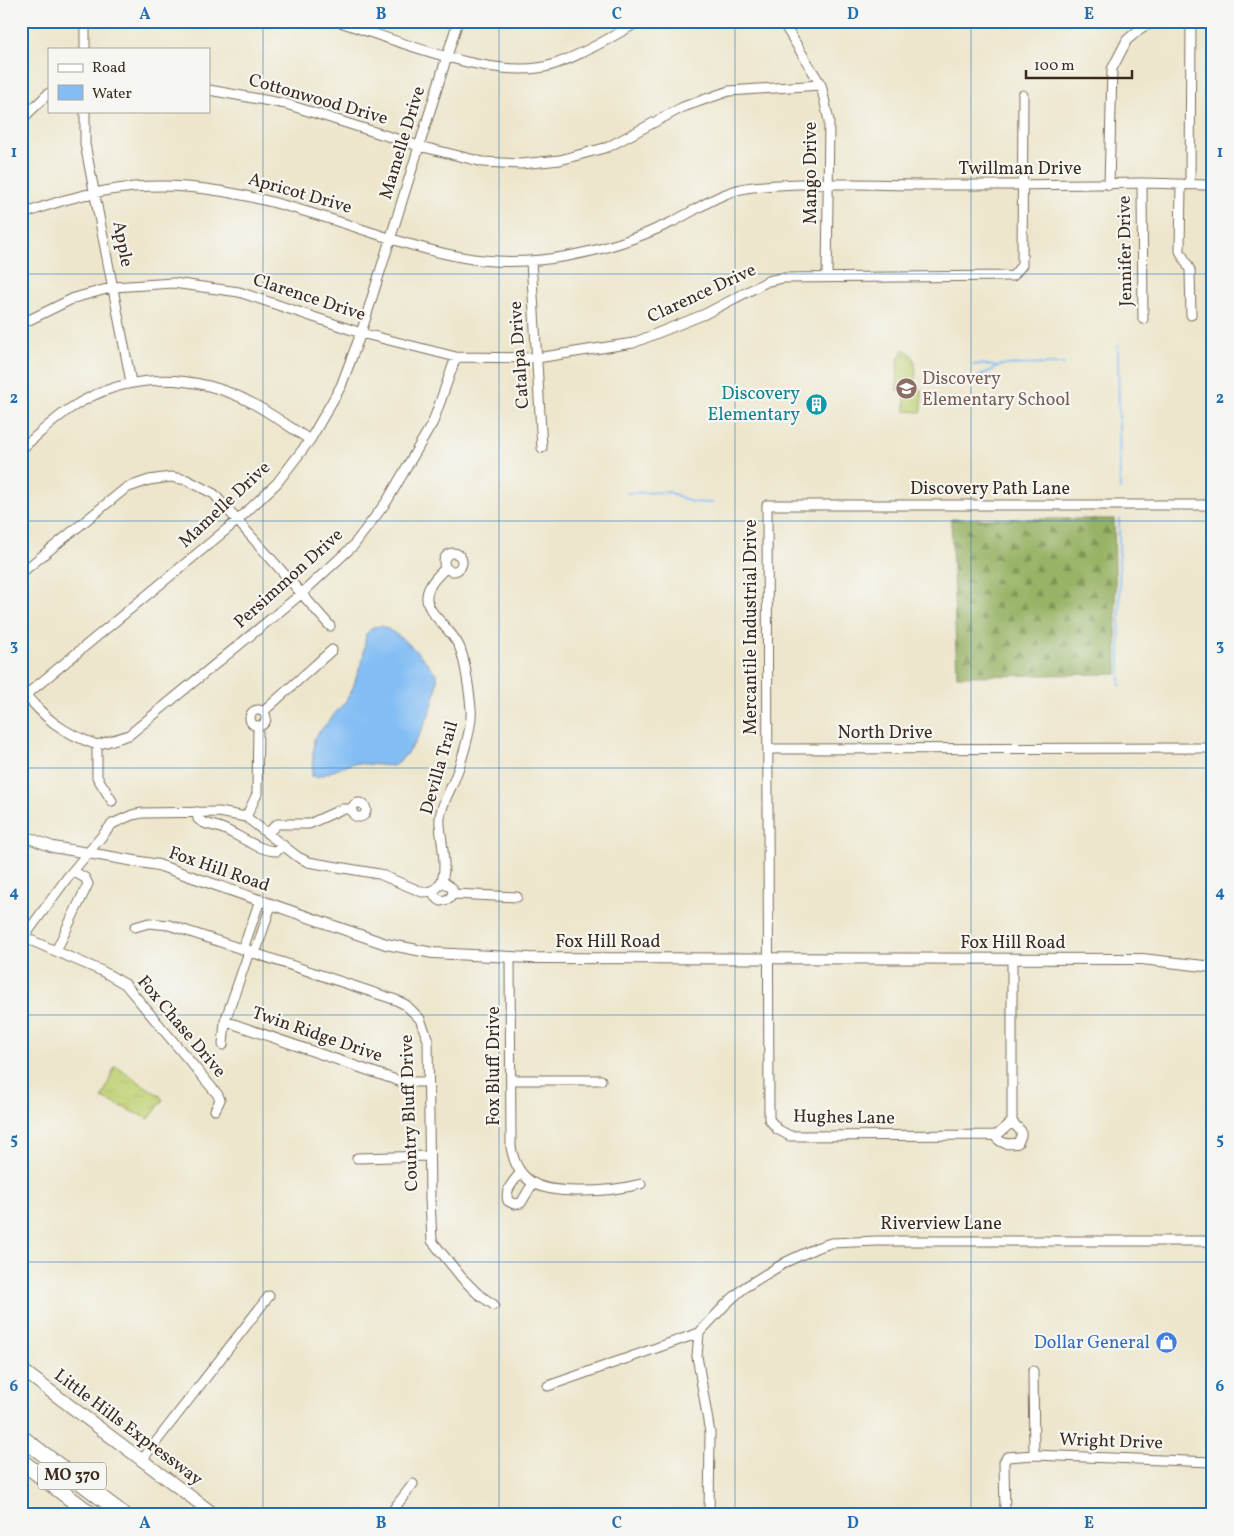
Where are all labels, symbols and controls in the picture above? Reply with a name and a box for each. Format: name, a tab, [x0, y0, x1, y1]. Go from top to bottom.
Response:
text: A	[139, 4, 151, 26]
text: B	[376, 4, 387, 26]
text: C	[612, 4, 622, 26]
text: D	[847, 4, 859, 26]
text: E	[1084, 4, 1094, 26]
legend	[48, 48, 210, 112]
scale bar	[1026, 48, 1133, 80]
text: 100 m	[1034, 56, 1074, 77]
text: Road	[92, 58, 126, 79]
street label: Cottonwood Drive	[245, 68, 391, 132]
street label: Mamelle Drive	[374, 83, 432, 203]
text: Water	[92, 84, 132, 105]
street label: Mango Drive	[799, 122, 824, 224]
text: 1	[11, 142, 17, 164]
text: 1	[1217, 142, 1223, 164]
street label: Twillman Drive	[959, 157, 1081, 182]
street label: Apricot Drive	[245, 167, 355, 221]
street label: Jennifer Drive	[1113, 195, 1139, 307]
street label: Apple	[105, 219, 139, 269]
street label: Clarence Drive	[644, 258, 760, 330]
street label: Clarence Drive	[249, 268, 369, 328]
street label: Catalpa Drive	[504, 300, 536, 410]
place label: Discovery Elementary School	[922, 367, 1070, 413]
school or university icon: Discovery Elementary School	[894, 377, 918, 401]
place label: Discovery Elementary	[707, 382, 800, 428]
text: 2	[10, 388, 18, 410]
text: 2	[1216, 388, 1224, 410]
building icon: Discovery Elementary	[804, 392, 828, 416]
street label: Mamelle Drive	[174, 456, 276, 554]
street label: Discovery Path Lane	[910, 477, 1070, 502]
street label: Mercantile Industrial Drive	[739, 519, 764, 735]
street label: Persimmon Drive	[229, 523, 349, 635]
text: 3	[10, 635, 18, 657]
text: 3	[1216, 635, 1224, 657]
street label: Devilla Trail	[415, 718, 465, 818]
street label: North Drive	[837, 721, 933, 746]
street label: Fox Hill Road	[165, 841, 273, 899]
text: 4	[9, 882, 19, 904]
text: 4	[1215, 882, 1225, 904]
street label: Fox Hill Road	[555, 930, 661, 955]
street label: Fox Hill Road	[960, 931, 1066, 956]
street label: Fox Chase Drive	[131, 970, 231, 1084]
street label: Twin Ridge Drive	[248, 1001, 386, 1069]
street label: Fox Bluff Drive	[482, 1006, 507, 1126]
street label: Country Bluff Drive	[395, 1034, 425, 1192]
street label: Hughes Lane	[793, 1105, 895, 1131]
text: 5	[10, 1129, 18, 1151]
text: 5	[1216, 1129, 1224, 1151]
street label: Riverview Lane	[880, 1212, 1002, 1237]
place label: Dollar General	[1034, 1331, 1150, 1356]
shop icon: Dollar General	[1154, 1331, 1178, 1355]
street label: Little Hills Expressway	[49, 1364, 208, 1492]
text: 6	[10, 1376, 19, 1398]
text: 6	[1216, 1376, 1225, 1398]
street label: Wright Drive	[1059, 1428, 1163, 1456]
road number: MO 370	[38, 1462, 106, 1490]
text: A	[139, 1513, 151, 1535]
text: B	[376, 1513, 387, 1535]
text: C	[612, 1513, 622, 1535]
text: D	[847, 1513, 859, 1535]
text: E	[1084, 1513, 1094, 1535]

